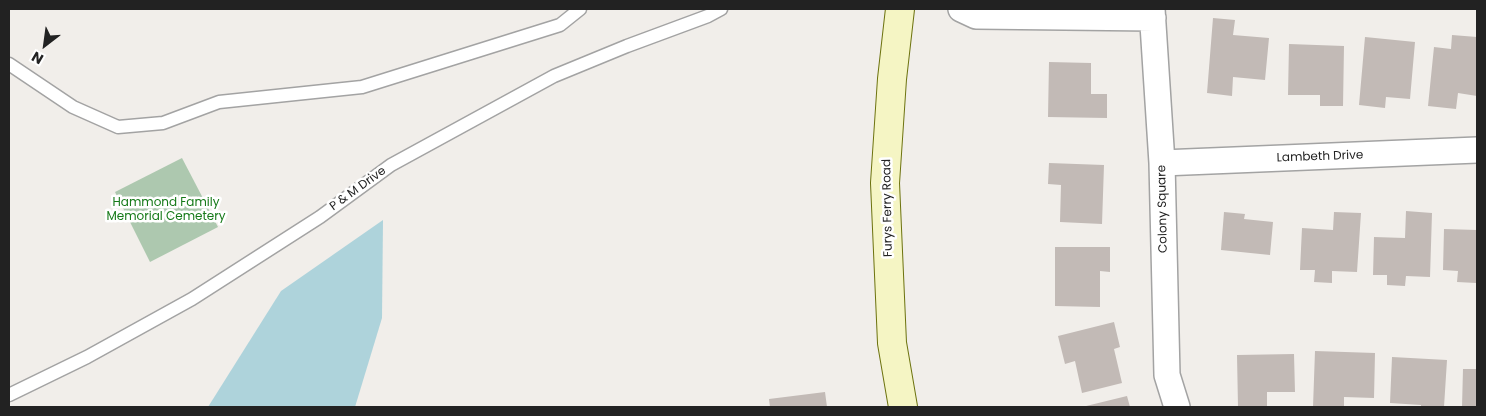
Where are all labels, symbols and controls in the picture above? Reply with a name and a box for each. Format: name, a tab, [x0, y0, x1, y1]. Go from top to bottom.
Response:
north arrow	[20, 20, 70, 70]
text: N	[28, 47, 47, 69]
street label: Lambeth Drive	[1277, 148, 1363, 166]
street label: Furys Ferry Road	[880, 159, 896, 257]
street label: P & M Drive	[327, 164, 389, 214]
street label: Colony Square	[1155, 165, 1171, 253]
park label: Hammond Family Memorial Cemetery	[106, 196, 226, 224]

